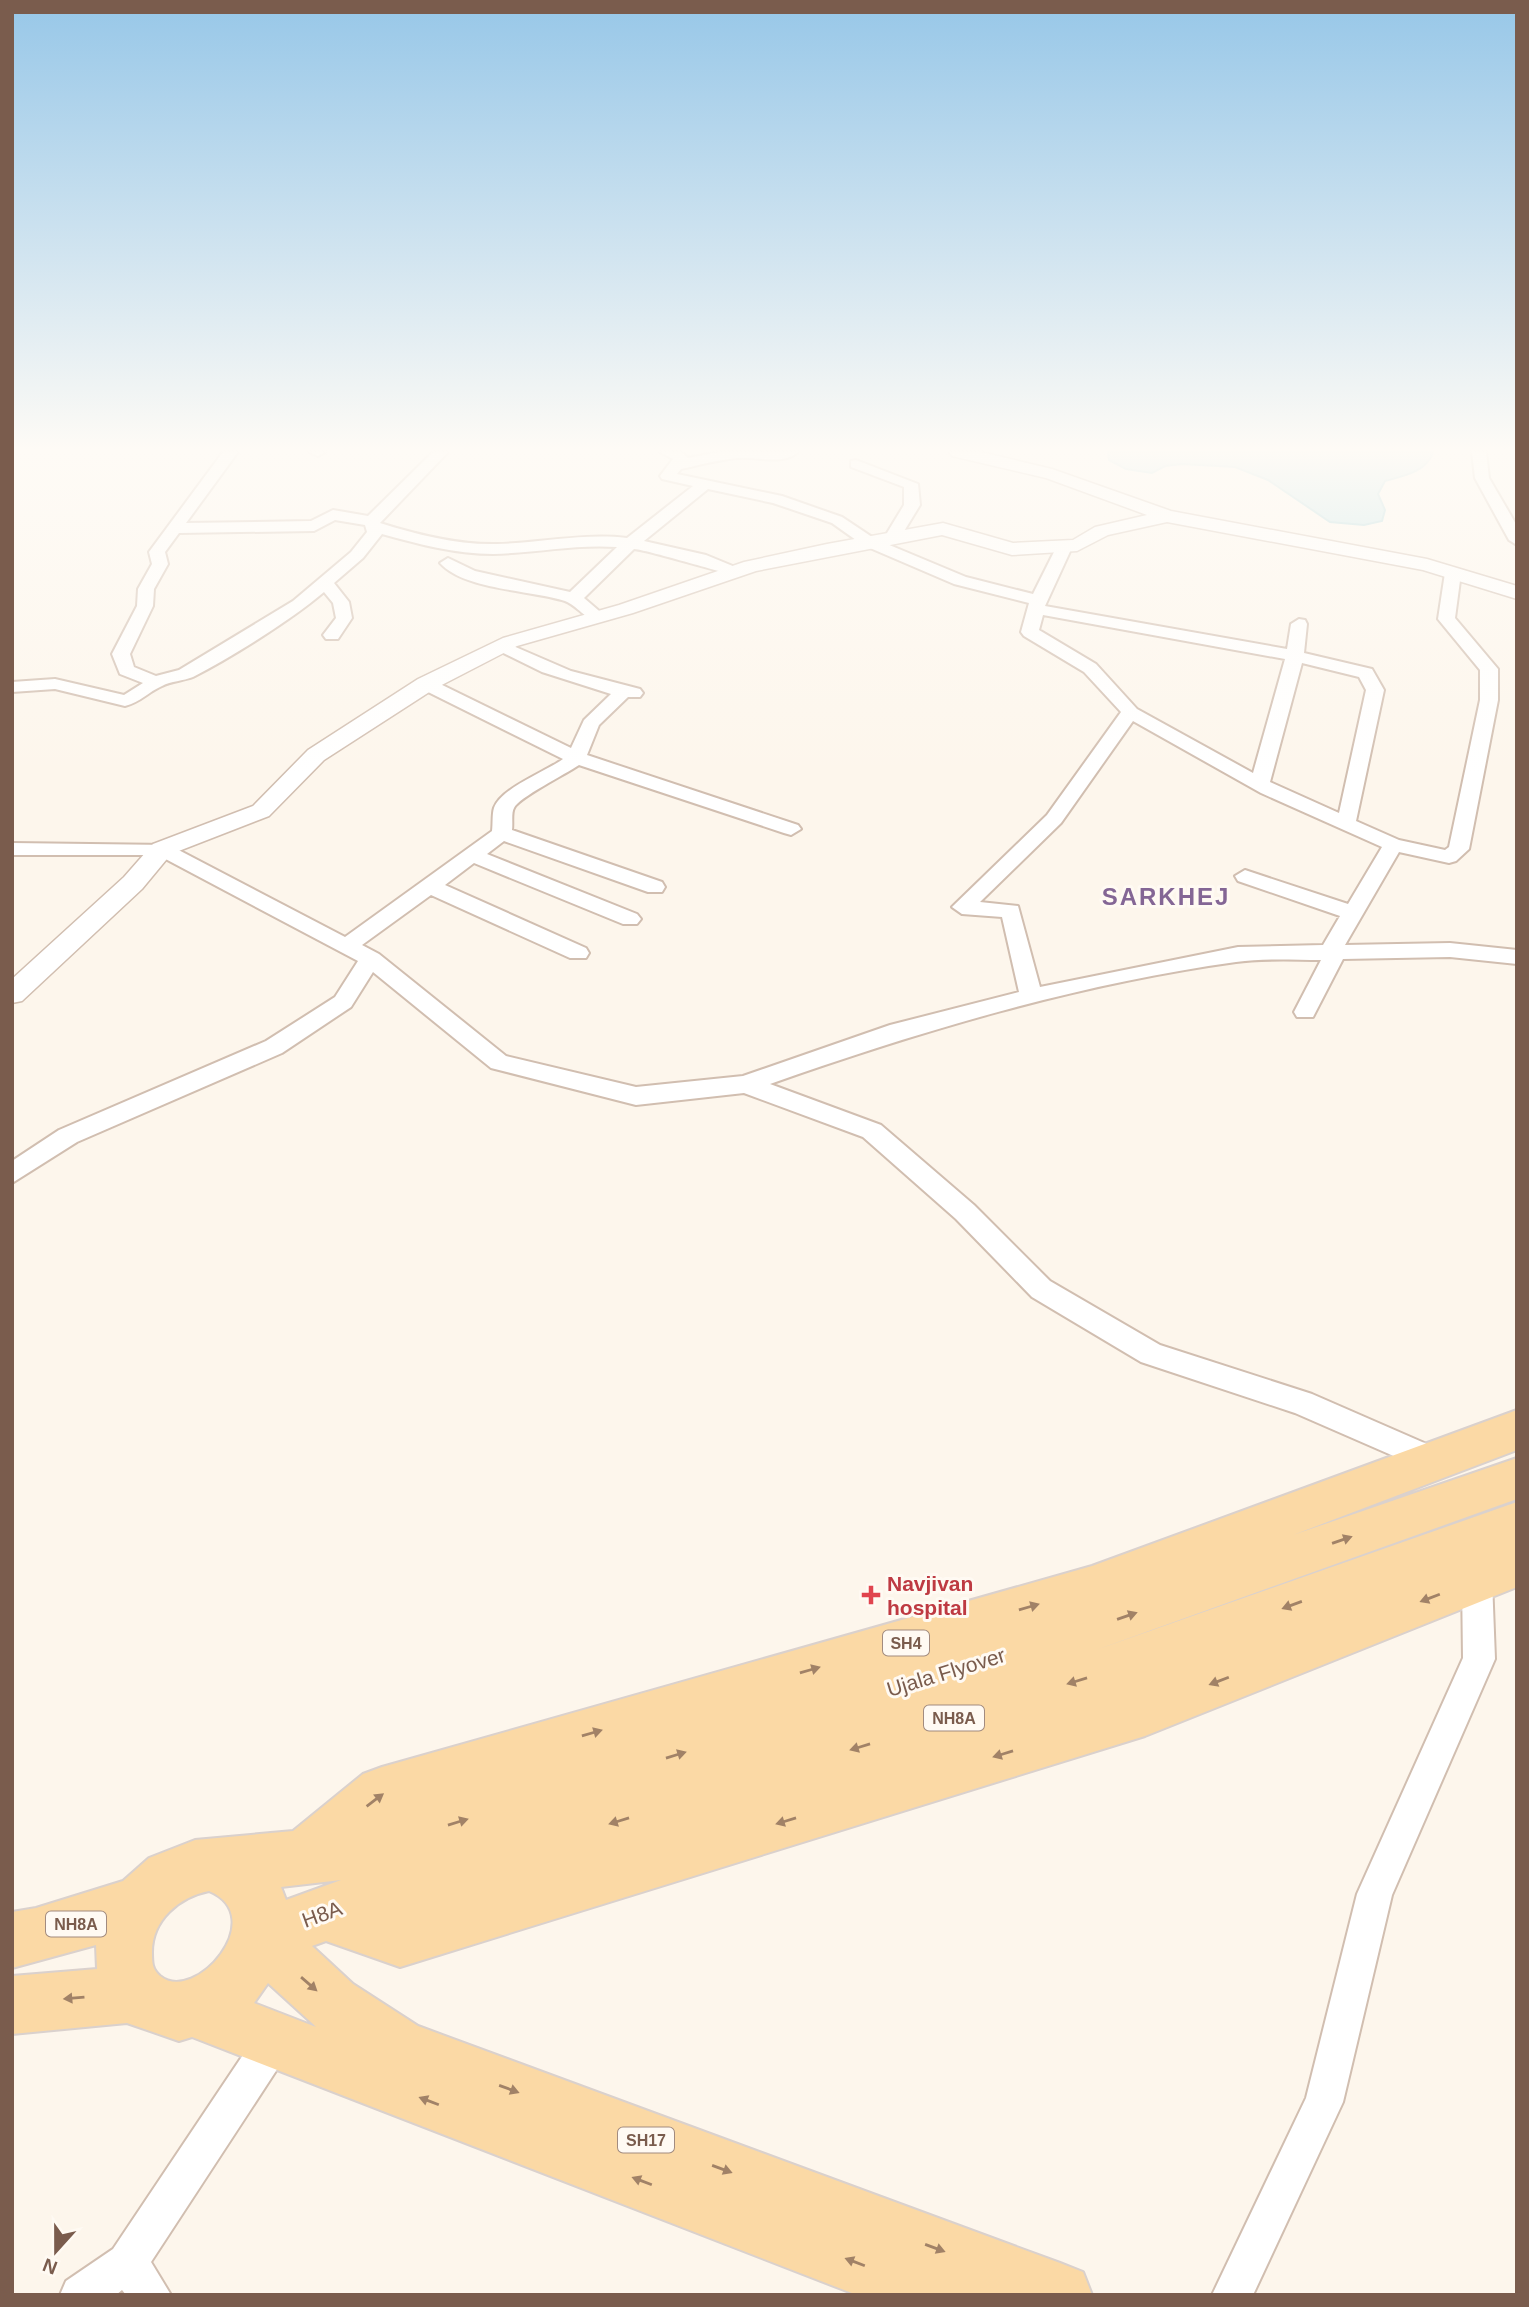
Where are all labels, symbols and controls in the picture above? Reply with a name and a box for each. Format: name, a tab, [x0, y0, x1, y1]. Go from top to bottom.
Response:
district label: SARKHEJ	[1102, 883, 1230, 910]
one-way arrow	[1331, 1534, 1352, 1545]
place label: Navjivan hospital	[887, 1572, 973, 1619]
marker: Navjivan hospital	[861, 1585, 881, 1605]
one-way arrow	[1420, 1593, 1441, 1604]
one-way arrow	[1281, 1600, 1302, 1611]
one-way arrow	[1019, 1602, 1040, 1612]
one-way arrow	[1117, 1610, 1138, 1621]
road number: SH4	[883, 1630, 929, 1656]
street label: Ujala Flyover	[884, 1643, 1008, 1701]
one-way arrow	[800, 1665, 821, 1675]
one-way arrow	[1066, 1676, 1087, 1686]
one-way arrow	[1208, 1676, 1229, 1687]
road number: NH8A	[924, 1706, 984, 1730]
one-way arrow	[581, 1727, 603, 1738]
one-way arrow	[849, 1742, 870, 1753]
one-way arrow	[665, 1749, 686, 1760]
one-way arrow	[992, 1749, 1013, 1759]
one-way arrow	[366, 1793, 384, 1807]
one-way arrow	[448, 1816, 469, 1826]
one-way arrow	[608, 1816, 629, 1826]
one-way arrow	[775, 1816, 796, 1826]
street label: H8A	[299, 1896, 345, 1932]
road number: NH8A	[46, 1912, 106, 1936]
one-way arrow	[301, 1976, 318, 1991]
one-way arrow	[63, 1993, 85, 2004]
one-way arrow	[498, 2084, 519, 2095]
one-way arrow	[419, 2095, 440, 2106]
road number: SH17	[618, 2128, 674, 2152]
one-way arrow	[711, 2163, 732, 2174]
one-way arrow	[631, 2176, 652, 2187]
north arrow	[21, 2216, 91, 2286]
one-way arrow	[924, 2243, 945, 2254]
text: N	[40, 2254, 60, 2279]
one-way arrow	[844, 2256, 865, 2267]

